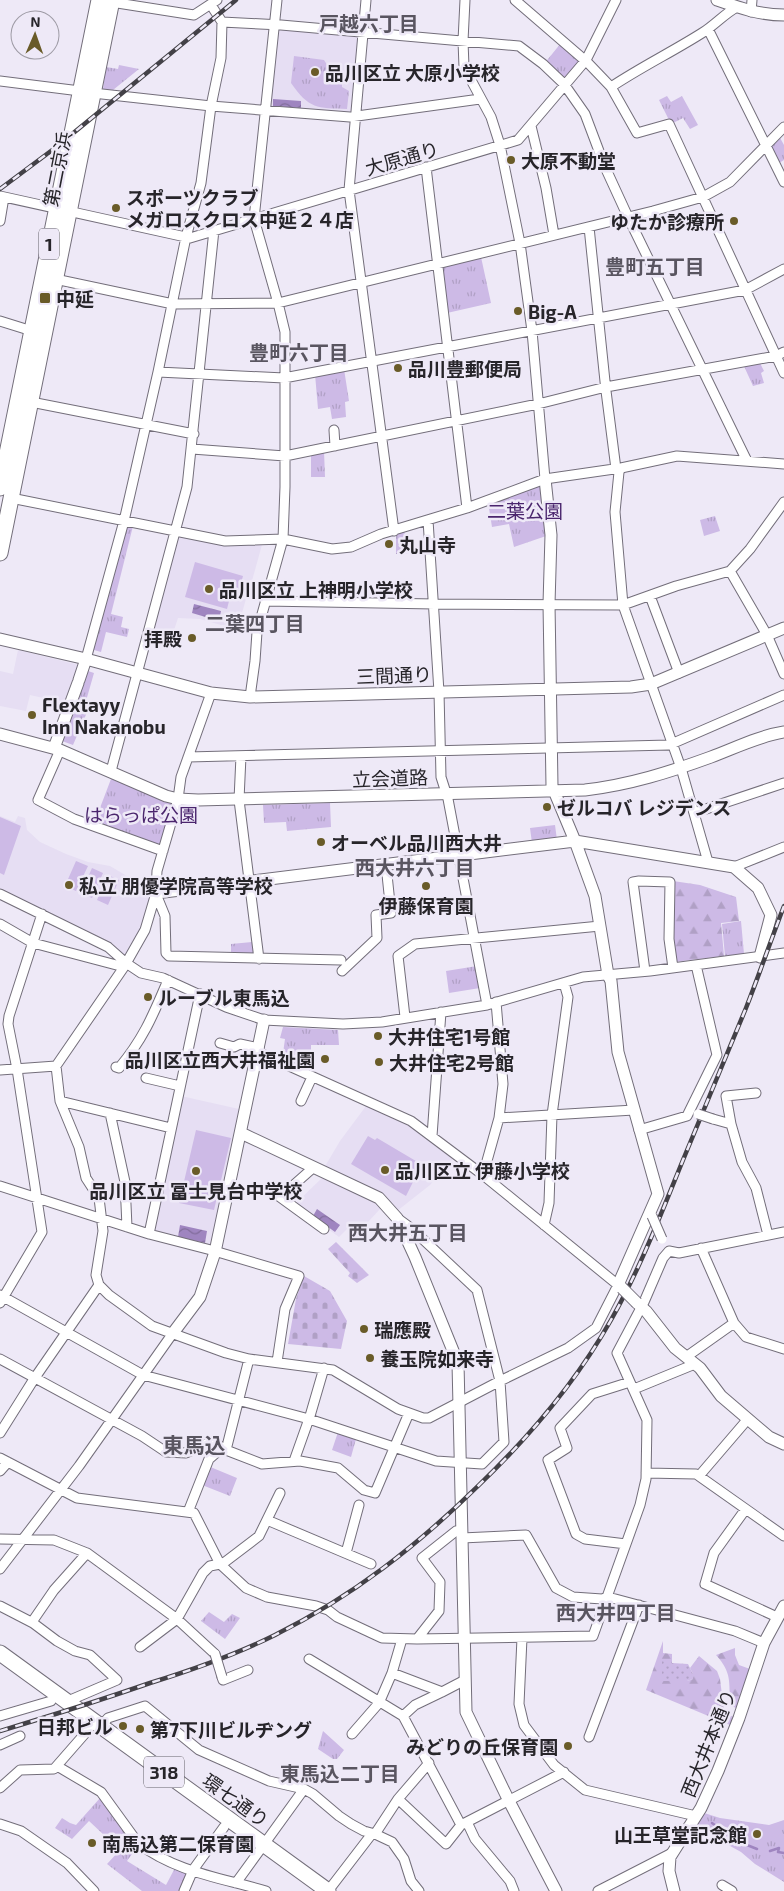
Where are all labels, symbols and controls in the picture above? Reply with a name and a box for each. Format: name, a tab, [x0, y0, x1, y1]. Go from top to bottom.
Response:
north arrow	[10, 10, 60, 60]
district label: 戸越六丁目	[319, 11, 419, 35]
text: N	[30, 13, 41, 30]
place label: 品川区立 大原小学校	[325, 61, 500, 84]
marker: 品川区立 大原小学校	[309, 66, 321, 78]
street label: 第二京浜	[38, 129, 76, 209]
street label: 大原通り	[362, 136, 442, 180]
place label: 大原不動堂	[521, 149, 616, 172]
marker: 大原不動堂	[505, 154, 517, 166]
place label: スポーツクラブ メガロスクロス中延２４店	[126, 186, 354, 231]
marker: スポーツクラブ メガロスクロス中延２４店	[110, 202, 122, 214]
place label: ゆたか診療所	[610, 210, 724, 233]
marker: ゆたか診療所	[728, 215, 740, 227]
road number: 1	[39, 228, 59, 260]
district label: 豊町五丁目	[605, 254, 705, 278]
place label: 中延	[56, 287, 94, 310]
marker: 中延	[38, 291, 52, 305]
place label: Big-A	[528, 300, 577, 323]
marker: Big-A	[512, 305, 524, 317]
district label: 豊町六丁目	[249, 340, 349, 364]
place label: 品川豊郵便局	[408, 357, 522, 380]
marker: 品川豊郵便局	[392, 362, 404, 374]
park label: 二葉公園	[487, 499, 563, 522]
place label: 丸山寺	[399, 533, 456, 556]
marker: 丸山寺	[383, 538, 395, 550]
place label: 品川区立 上神明小学校	[219, 578, 413, 601]
marker: 品川区立 上神明小学校	[203, 583, 215, 595]
district label: 二葉四丁目	[205, 611, 305, 635]
place label: 拝殿	[144, 627, 182, 650]
marker: 拝殿	[186, 632, 198, 644]
street label: 三間通り	[356, 662, 432, 688]
place label: Flextayy Inn Nakanobu	[42, 693, 166, 738]
marker: Flextayy Inn Nakanobu	[26, 709, 38, 721]
street label: 立会道路	[352, 765, 428, 791]
place label: ゼルコバ レジデンス	[557, 796, 731, 819]
marker: ゼルコバ レジデンス	[541, 801, 553, 813]
park label: はらっぱ公園	[84, 803, 198, 826]
place label: オーベル品川西大井	[331, 831, 502, 854]
marker: オーベル品川西大井	[315, 836, 327, 848]
district label: 西大井六丁目	[355, 855, 475, 879]
place label: 私立 朋優学院高等学校	[79, 874, 273, 897]
marker: 私立 朋優学院高等学校	[63, 879, 75, 891]
marker: 伊藤保育園	[420, 880, 432, 892]
place label: 伊藤保育園	[378, 894, 474, 917]
place label: ルーブル東馬込	[158, 986, 290, 1009]
marker: ルーブル東馬込	[142, 991, 154, 1003]
place label: 大井住宅1号館	[388, 1025, 510, 1048]
marker: 大井住宅1号館	[372, 1030, 384, 1042]
place label: 品川区立西大井福祉園	[125, 1048, 315, 1071]
place label: 大井住宅2号館	[389, 1051, 514, 1074]
marker: 品川区立西大井福祉園	[319, 1053, 331, 1065]
marker: 大井住宅2号館	[373, 1056, 385, 1068]
place label: 品川区立 伊藤小学校	[395, 1159, 570, 1182]
marker: 品川区立 伊藤小学校	[379, 1164, 391, 1176]
marker: 品川区立 冨士見台中学校	[190, 1165, 202, 1177]
place label: 品川区立 冨士見台中学校	[89, 1179, 303, 1202]
district label: 西大井五丁目	[348, 1220, 468, 1244]
place label: 瑞應殿	[374, 1318, 431, 1341]
marker: 瑞應殿	[358, 1323, 370, 1335]
place label: 養玉院如来寺	[380, 1347, 494, 1370]
marker: 養玉院如来寺	[364, 1352, 376, 1364]
district label: 東馬込	[163, 1432, 226, 1457]
district label: 西大井四丁目	[556, 1600, 676, 1624]
street label: 西大井本通り	[676, 1686, 740, 1800]
place label: 日邦ビル	[37, 1715, 113, 1738]
place label: 第7下川ビルヂング	[150, 1718, 312, 1741]
marker: 日邦ビル	[117, 1720, 129, 1732]
marker: 第7下川ビルヂング	[134, 1723, 146, 1735]
place label: みどりの丘保育園	[406, 1735, 558, 1758]
marker: みどりの丘保育園	[562, 1740, 574, 1752]
road number: 318	[144, 1756, 184, 1788]
district label: 東馬込二丁目	[280, 1761, 400, 1785]
street label: 環七通り	[198, 1768, 274, 1832]
place label: 山王草堂記念館	[614, 1823, 747, 1846]
marker: 山王草堂記念館	[751, 1828, 763, 1840]
place label: 南馬込第二保育園	[102, 1832, 254, 1855]
marker: 南馬込第二保育園	[86, 1837, 98, 1849]

